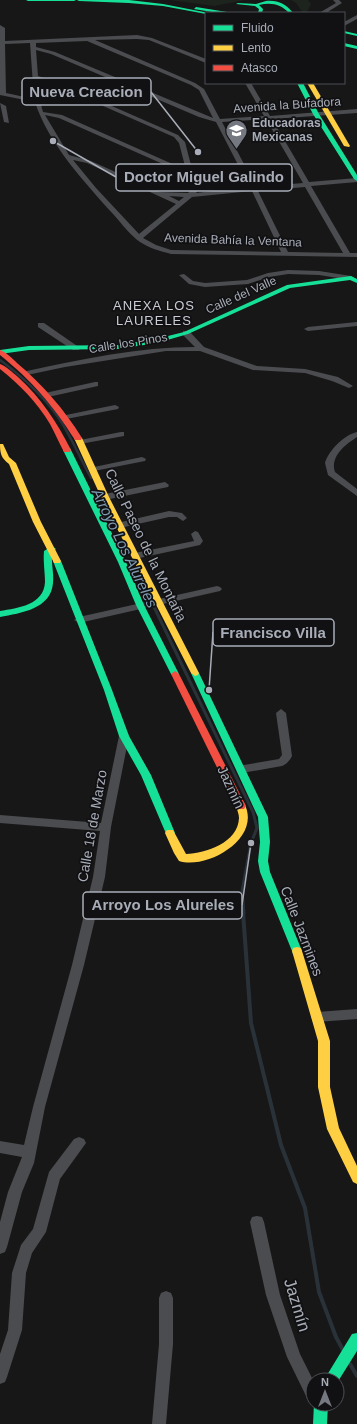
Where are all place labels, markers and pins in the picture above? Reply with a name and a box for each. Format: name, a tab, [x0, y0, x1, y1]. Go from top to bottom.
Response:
callout: Nueva Creacion	[22, 78, 151, 105]
place label: Educadoras Mexicanas	[252, 116, 321, 144]
school or university icon: Educadoras Mexicanas	[223, 117, 249, 150]
callout: Doctor Miguel Galindo	[116, 164, 292, 191]
callout: Francisco Villa	[213, 619, 334, 646]
callout: Arroyo Los Alureles	[83, 892, 242, 919]

